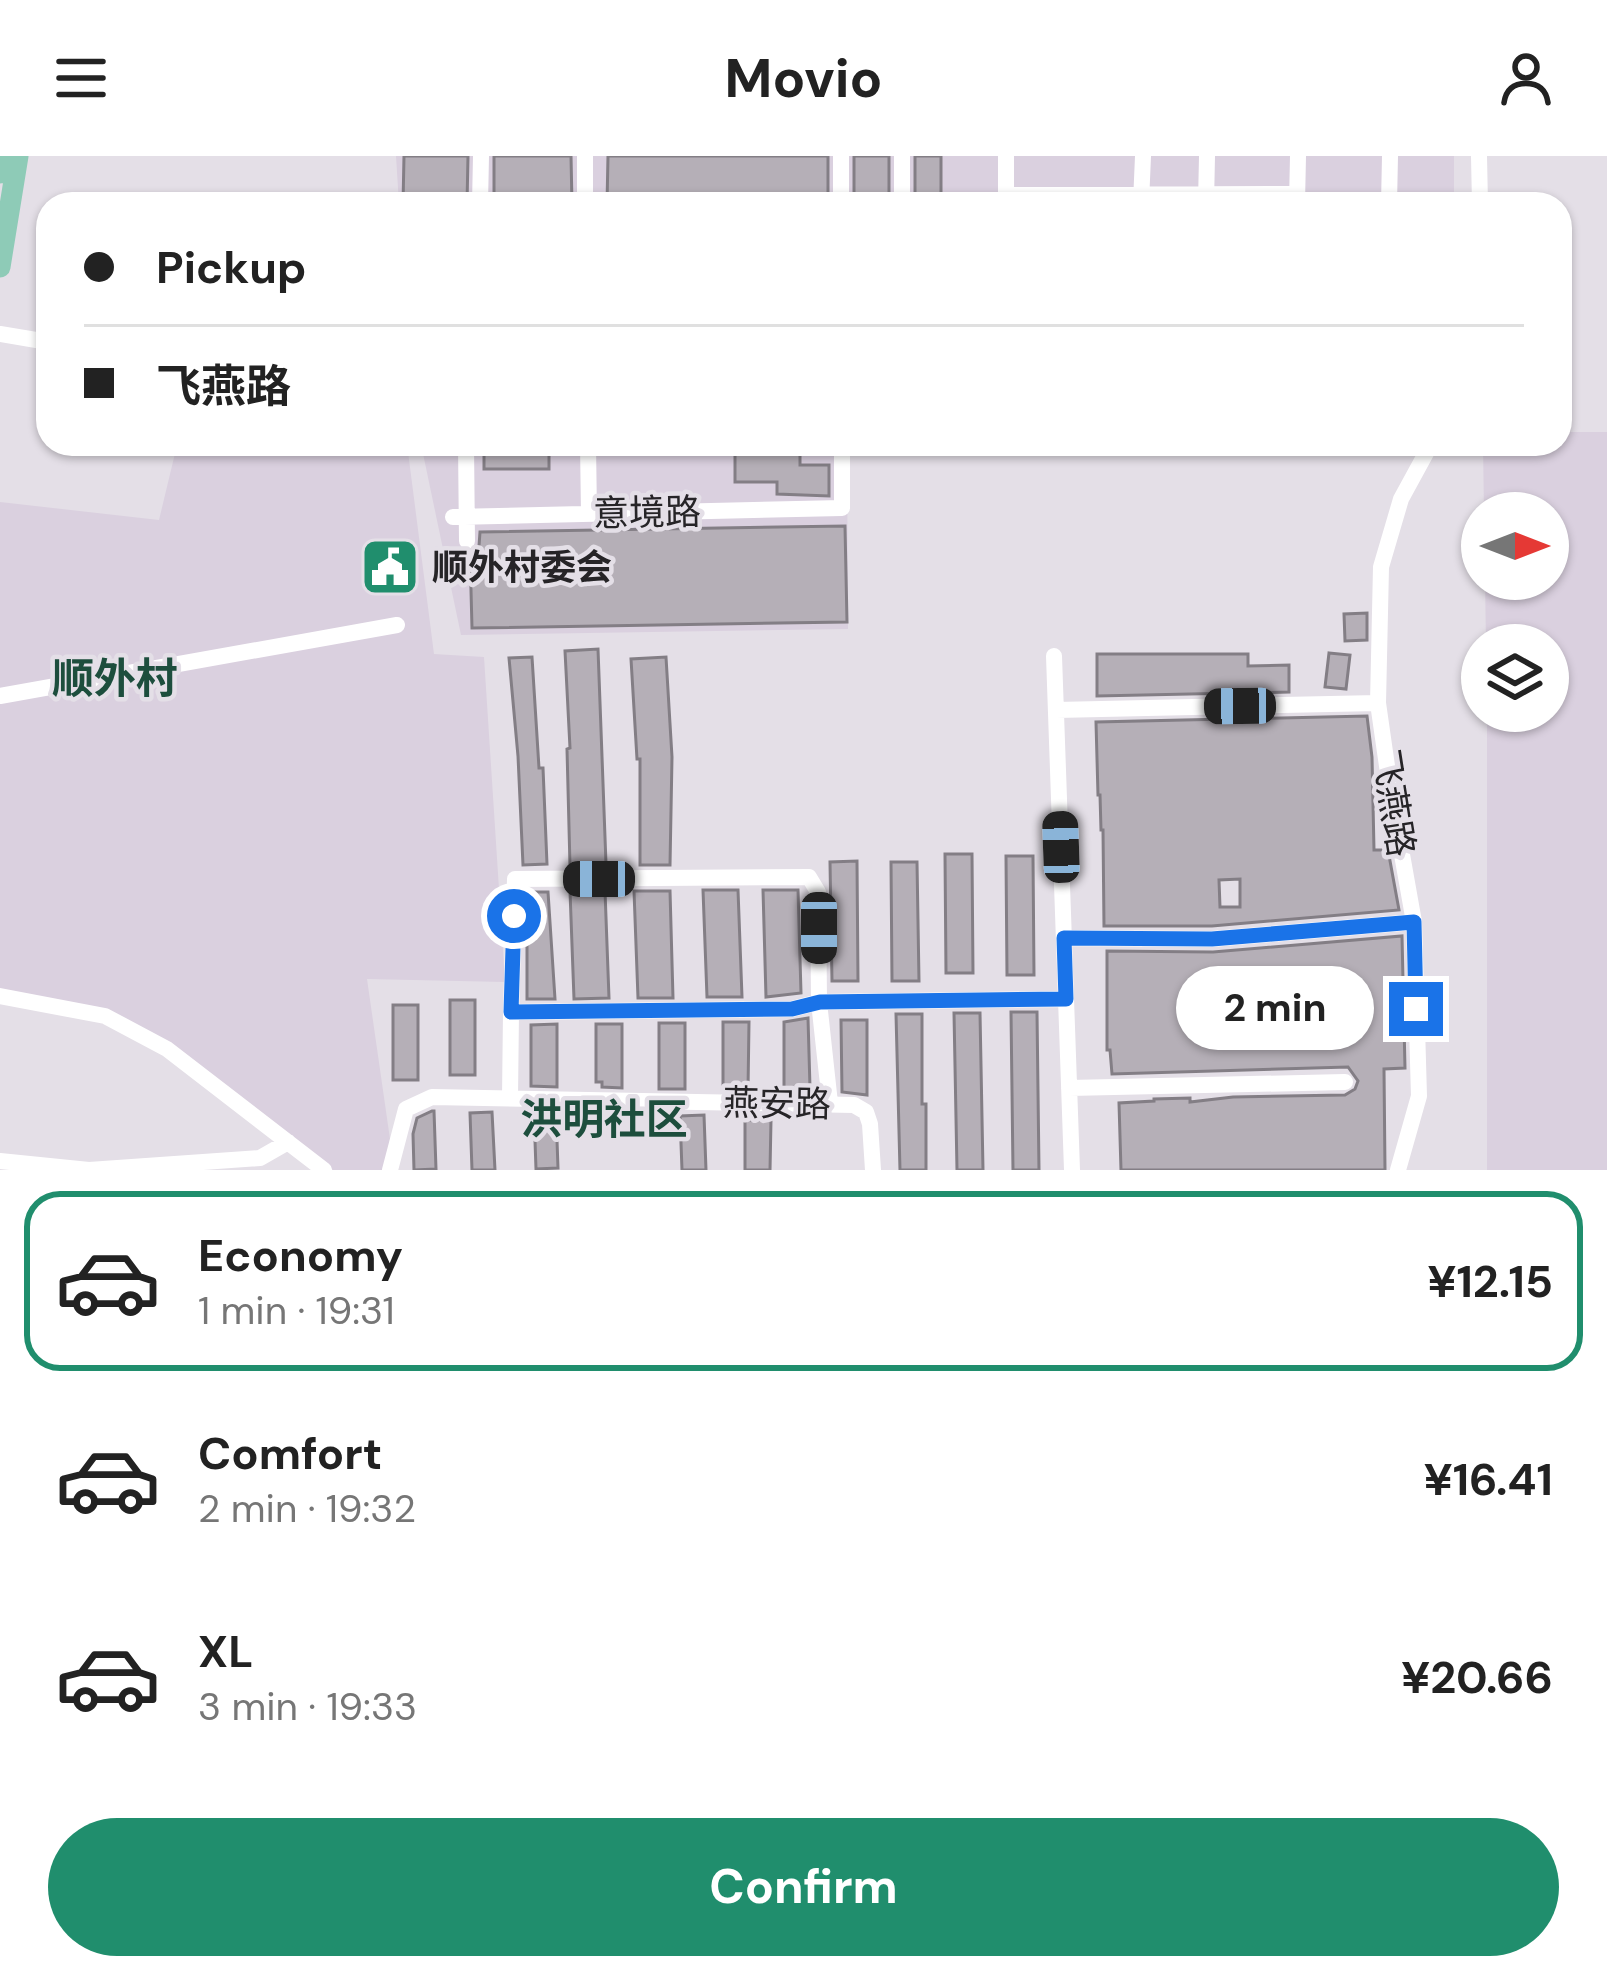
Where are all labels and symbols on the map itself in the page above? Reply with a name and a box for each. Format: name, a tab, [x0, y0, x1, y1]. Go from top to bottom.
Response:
street label: 意境路	[593, 488, 701, 537]
north arrow	[1461, 492, 1569, 600]
public building icon: 顺外村委会	[359, 536, 421, 598]
place label: 顺外村委会	[432, 544, 612, 591]
district label: 顺外村	[52, 651, 178, 706]
car	[1204, 687, 1276, 725]
street label: 飞燕路	[1362, 746, 1425, 860]
car	[1042, 810, 1080, 884]
car	[563, 861, 635, 897]
route start	[487, 889, 541, 943]
car	[801, 892, 837, 964]
callout: 2 min	[1176, 967, 1374, 1051]
route end	[1389, 982, 1443, 1036]
street label: 燕安路	[723, 1079, 831, 1128]
district label: 洪明社区	[520, 1092, 688, 1147]

